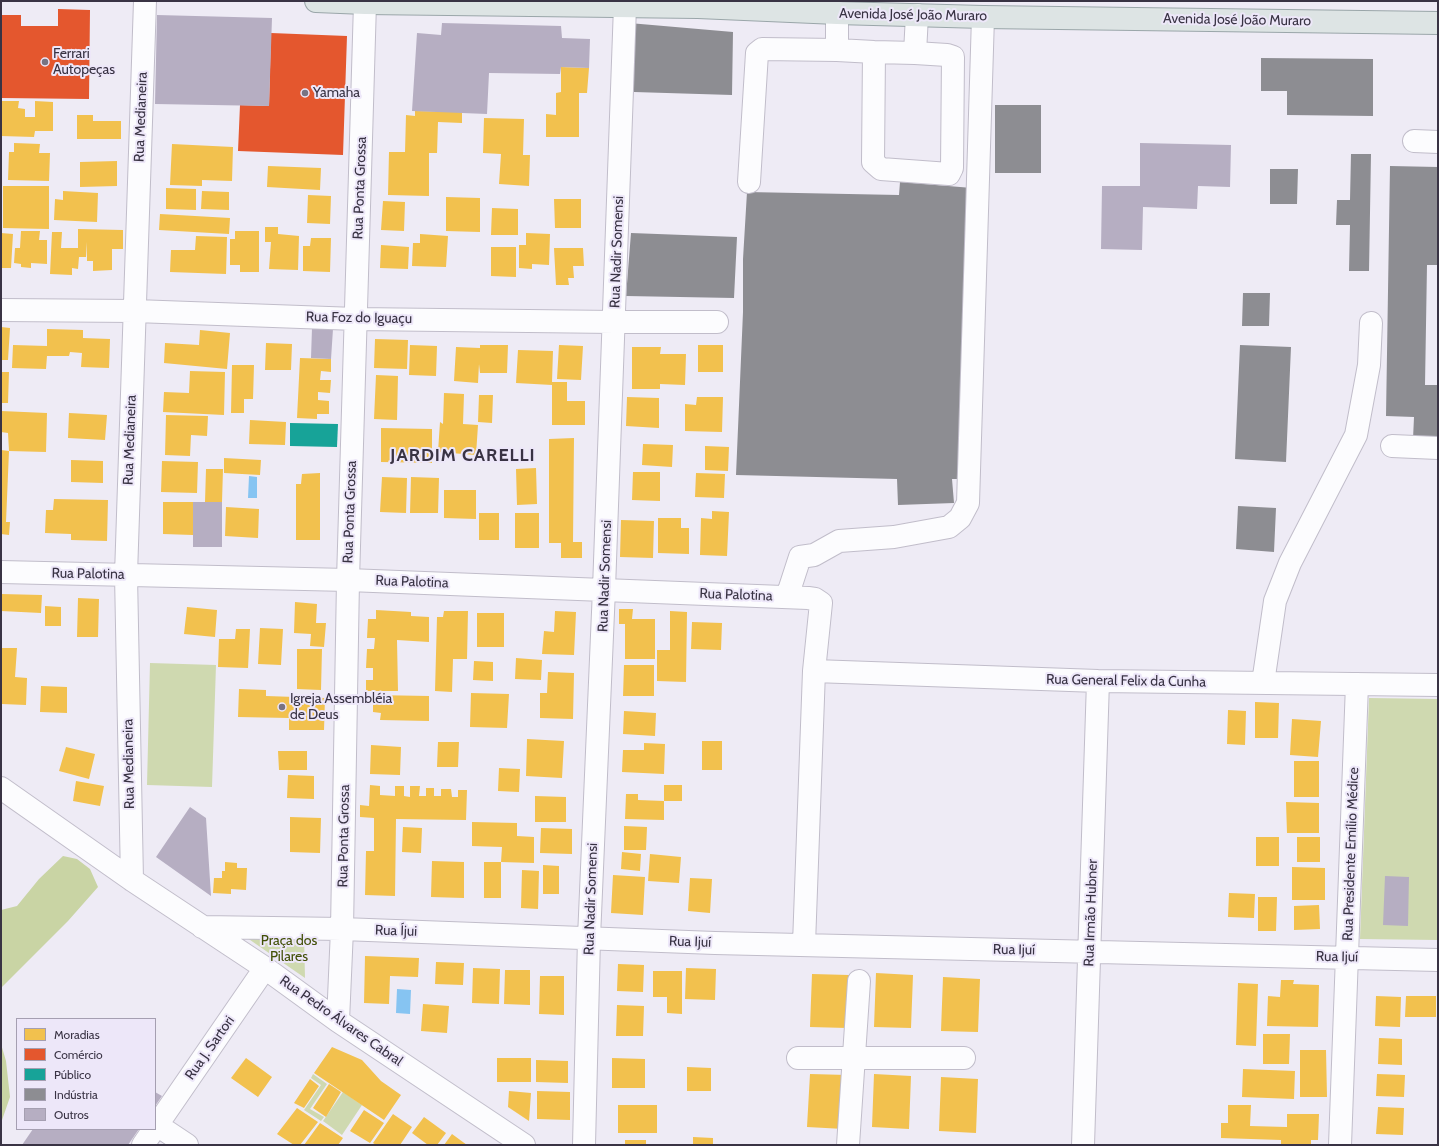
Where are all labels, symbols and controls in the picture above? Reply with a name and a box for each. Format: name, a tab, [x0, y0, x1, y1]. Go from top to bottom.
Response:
street label: Avenida José João Muraro	[839, 5, 987, 25]
street label: Avenida José João Muraro	[1163, 10, 1311, 30]
place label: Ferrari Autopeças	[53, 46, 115, 78]
marker: Ferrari Autopeças	[40, 57, 50, 67]
street label: Rua Medianeira	[131, 72, 151, 162]
place label: Yamaha	[313, 85, 360, 101]
marker: Yamaha	[300, 88, 310, 98]
street label: Rua Ponta Grossa	[350, 136, 370, 240]
street label: Rua Nadir Somensi	[607, 196, 627, 308]
street label: Rua Foz do Iguaçu	[306, 309, 412, 327]
street label: Rua Medianeira	[120, 395, 140, 485]
district label: JARDIM CARELLI	[390, 445, 536, 467]
street label: Rua Ponta Grossa	[340, 460, 360, 564]
street label: Rua Nadir Somensi	[595, 520, 615, 632]
street label: Rua Palotina	[51, 565, 125, 583]
street label: Rua Palotina	[375, 572, 449, 592]
street label: Rua Palotina	[699, 585, 773, 605]
street label: Rua General Felix da Cunha	[1046, 671, 1206, 691]
place label: Igreja Assembléia de Deus	[290, 691, 392, 724]
marker: Igreja Assembléia de Deus	[277, 702, 287, 712]
street label: Rua Medianeira	[120, 719, 138, 809]
street label: Rua Presidente Emílio Médice	[1340, 767, 1362, 941]
street label: Rua Ponta Grossa	[335, 784, 353, 888]
street label: Rua Nadir Somensi	[581, 843, 601, 955]
street label: Rua Irmão Hubner	[1081, 859, 1101, 967]
street label: Rua Íjui	[375, 922, 417, 940]
park label: Praça dos Pilares	[261, 933, 317, 966]
street label: Rua Ijuí	[669, 933, 711, 951]
street label: Rua Ijuí	[993, 941, 1035, 959]
street label: Rua Ijuí	[1316, 948, 1358, 966]
street label: Rua Pedro Álvares Cabral	[276, 972, 406, 1070]
street label: Rua J. Sartori	[182, 1013, 238, 1083]
legend	[16, 1018, 156, 1130]
text: Moradias	[54, 1027, 100, 1042]
text: Comércio	[54, 1047, 103, 1062]
text: Público	[54, 1067, 91, 1082]
text: Indústria	[54, 1087, 98, 1102]
text: Outros	[54, 1107, 89, 1122]

